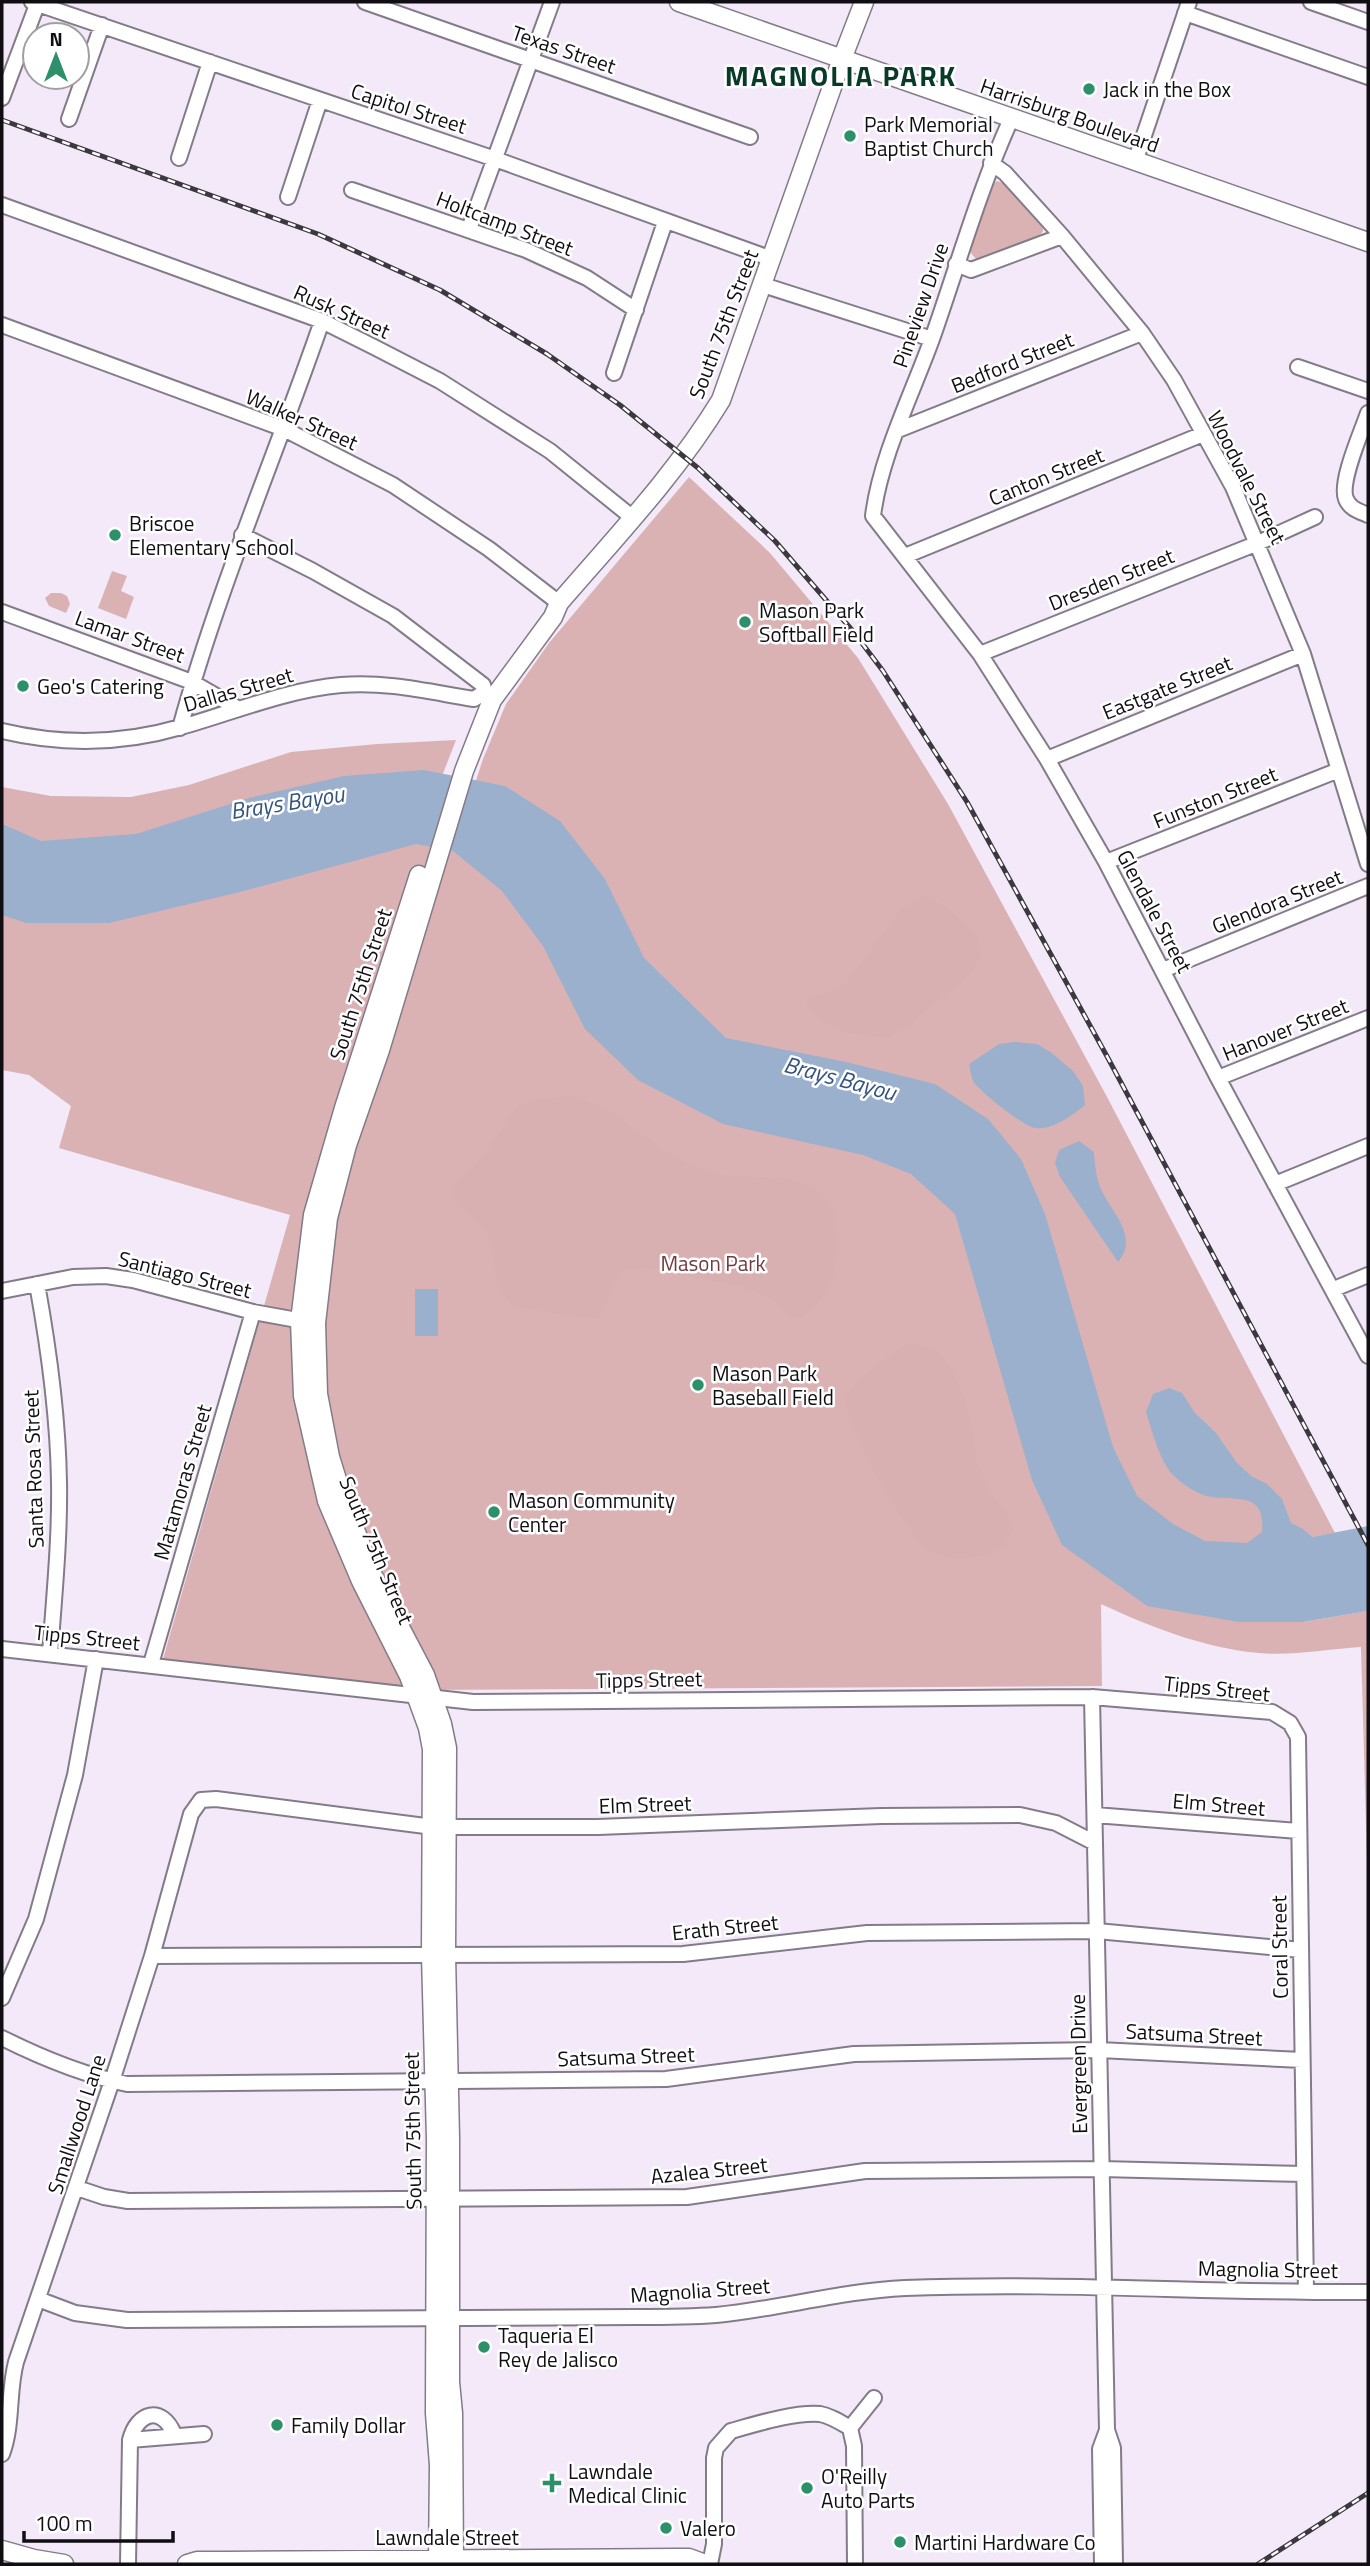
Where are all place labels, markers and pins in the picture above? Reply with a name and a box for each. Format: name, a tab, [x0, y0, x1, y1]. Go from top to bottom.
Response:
place label: Jack in the Box	[1103, 73, 1232, 105]
marker: Jack in the Box	[1081, 81, 1097, 97]
place label: Park Memorial Baptist Church	[864, 108, 994, 164]
marker: Park Memorial Baptist Church	[842, 128, 858, 144]
place label: Briscoe Elementary School	[129, 507, 294, 563]
marker: Briscoe Elementary School	[107, 527, 123, 543]
place label: Mason Park Softball Field	[759, 594, 874, 650]
marker: Mason Park Softball Field	[737, 614, 753, 630]
place label: Geo's Catering	[37, 670, 164, 702]
marker: Geo's Catering	[15, 678, 31, 694]
place label: Mason Park Baseball Field	[712, 1357, 834, 1413]
marker: Mason Park Baseball Field	[690, 1377, 706, 1393]
place label: Mason Community Center	[508, 1484, 675, 1540]
marker: Mason Community Center	[486, 1504, 502, 1520]
place label: Taqueria El Rey de Jalisco	[498, 2319, 618, 2375]
marker: Taqueria El Rey de Jalisco	[476, 2339, 492, 2355]
place label: Family Dollar	[291, 2409, 406, 2441]
marker: Family Dollar	[269, 2417, 285, 2433]
place label: Lawndale Medical Clinic	[568, 2455, 687, 2511]
place label: O'Reilly Auto Parts	[821, 2460, 915, 2516]
marker: Lawndale Medical Clinic	[542, 2473, 562, 2493]
marker: O'Reilly Auto Parts	[799, 2480, 815, 2496]
place label: Valero	[680, 2512, 736, 2544]
marker: Valero	[658, 2520, 674, 2536]
place label: Martini Hardware Co	[914, 2526, 1096, 2558]
marker: Martini Hardware Co	[892, 2534, 908, 2550]

